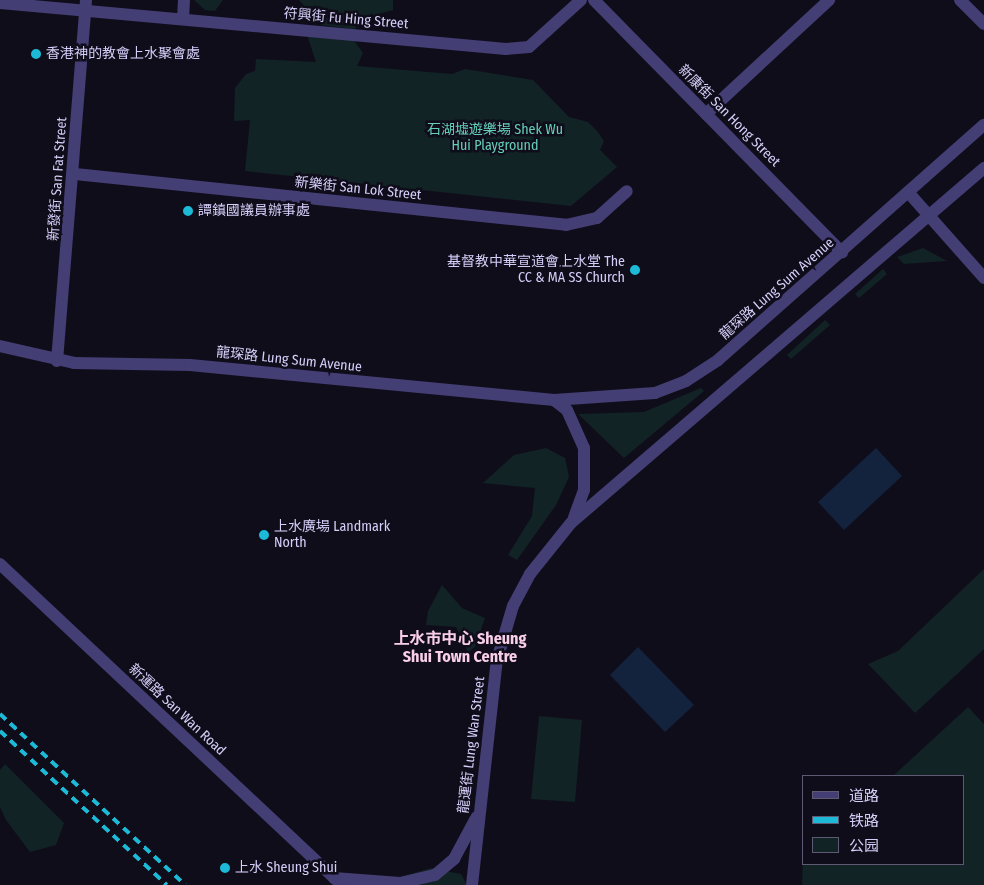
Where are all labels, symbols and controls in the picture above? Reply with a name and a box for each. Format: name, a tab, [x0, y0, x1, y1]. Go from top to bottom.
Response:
street label: 符興街 Fu Hing Street	[283, 5, 409, 33]
place label: 香港神的教會上水聚會處	[46, 46, 200, 62]
marker: 香港神的教會上水聚會處	[30, 48, 42, 60]
street label: 新康街 San Hong Street	[675, 62, 783, 170]
street label: 新發街 San Fat Street	[45, 116, 71, 242]
park label: 石湖墟遊樂場 Shek Wu Hui Playground	[427, 122, 563, 154]
street label: 新樂街 San Lok Street	[294, 174, 422, 204]
place label: 譚鎮國議員辦事處	[198, 203, 310, 219]
marker: 譚鎮國議員辦事處	[182, 205, 194, 217]
street label: 龍琛路 Lung Sum Avenue	[716, 235, 838, 343]
place label: 基督教中華宣道會上水堂 The CC & MA SS Church	[447, 254, 625, 286]
marker: 基督教中華宣道會上水堂 The CC & MA SS Church	[629, 264, 641, 276]
street label: 龍琛路 Lung Sum Avenue	[215, 344, 363, 376]
place label: 上水廣場 Landmark North	[274, 519, 390, 552]
marker: 上水廣場 Landmark North	[258, 529, 270, 541]
district label: 上水市中心 Sheung Shui Town Centre	[394, 629, 526, 667]
street label: 新運路 San Wan Road	[125, 661, 229, 759]
street label: 龍運街 Lung Wan Street	[455, 676, 489, 814]
legend	[802, 775, 964, 865]
text: 道路	[849, 787, 879, 805]
text: 铁路	[849, 812, 879, 830]
text: 公园	[849, 837, 879, 855]
place label: 上水 Sheung Shui	[235, 860, 337, 876]
marker: 上水 Sheung Shui	[219, 862, 231, 874]

